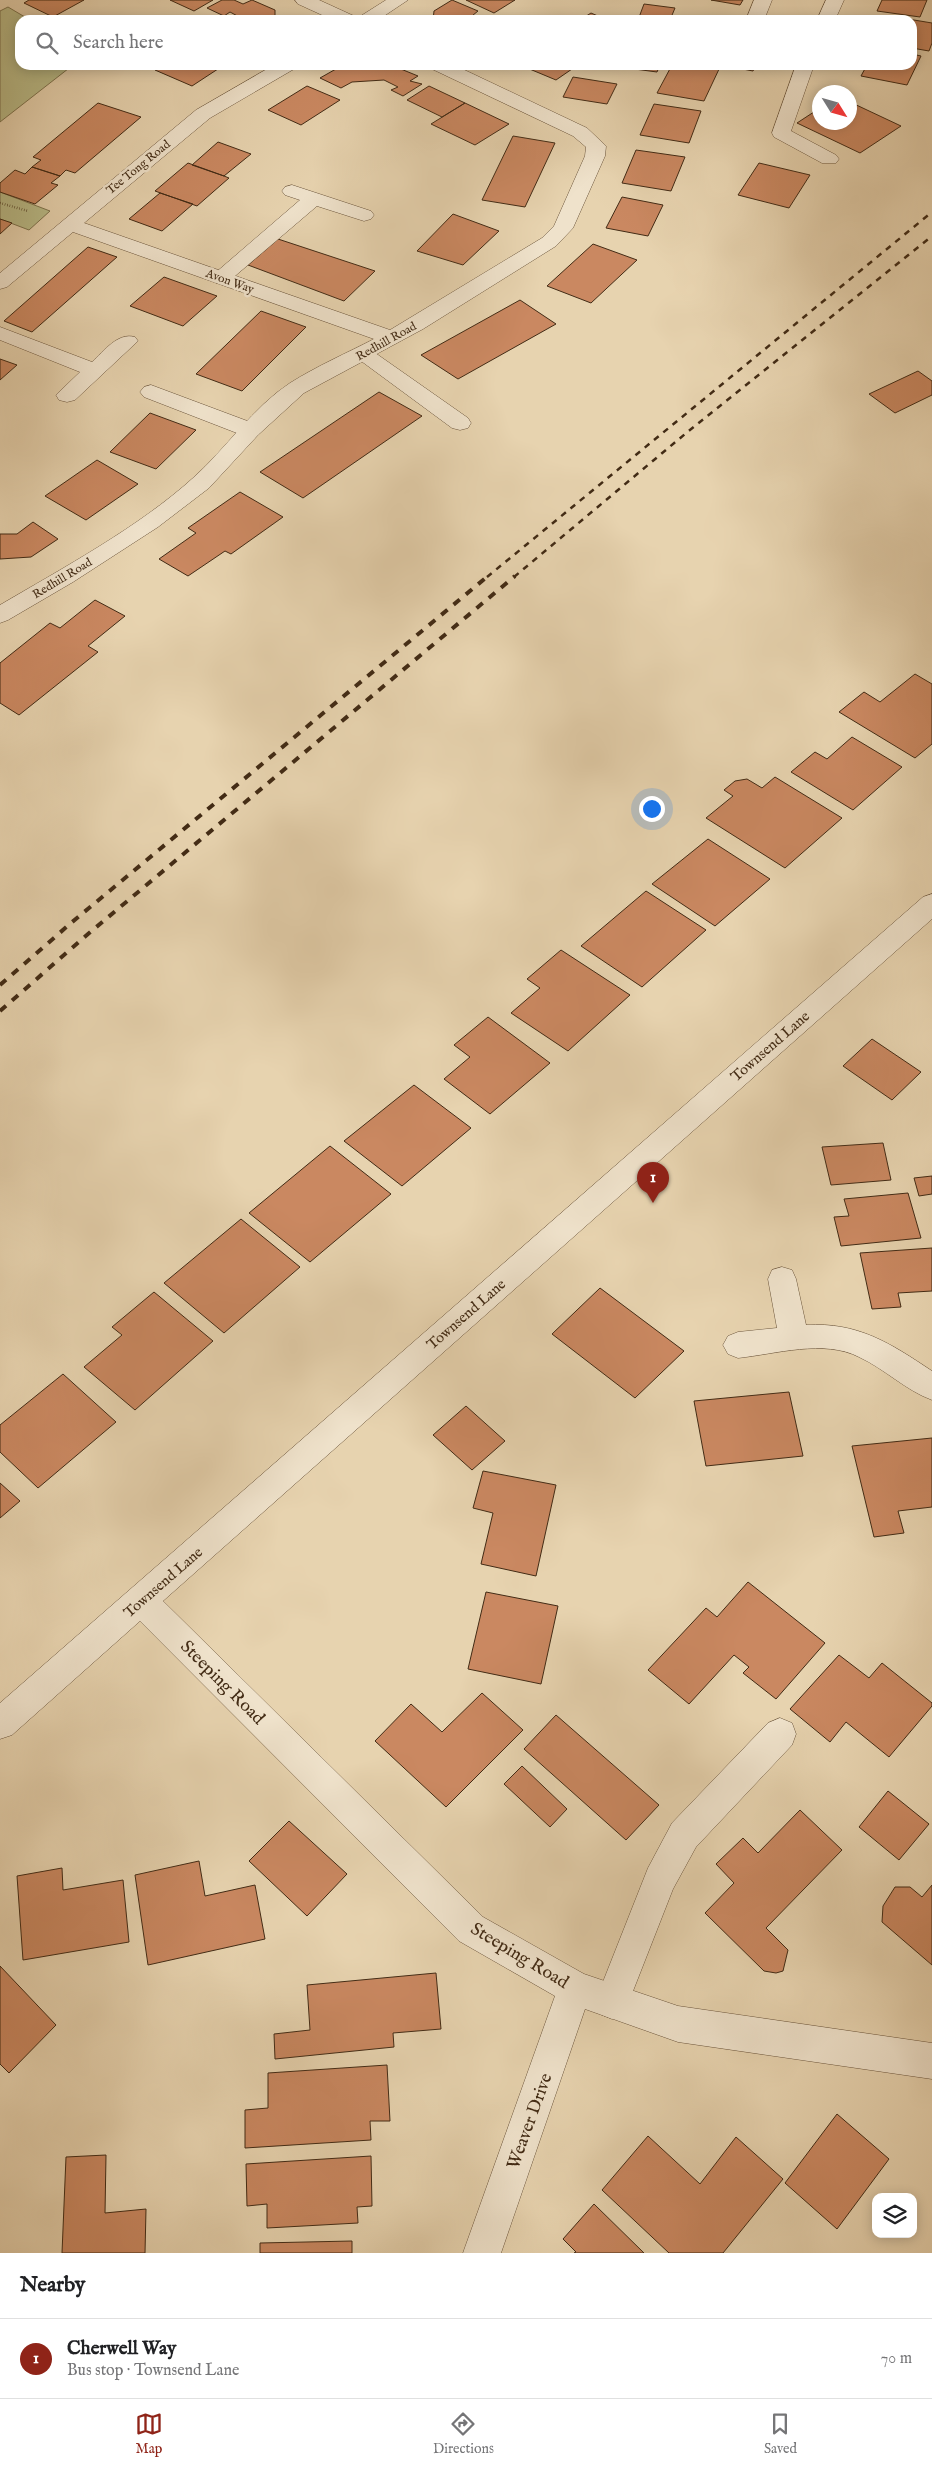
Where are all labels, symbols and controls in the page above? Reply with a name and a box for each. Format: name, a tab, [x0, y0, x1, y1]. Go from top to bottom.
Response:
search box	[15, 15, 917, 70]
icon: search	[33, 29, 61, 57]
text: Search here	[73, 31, 164, 55]
north arrow	[812, 85, 857, 130]
street label: Tee Tong Road	[103, 137, 174, 198]
street label: Avon Way	[203, 265, 256, 297]
street label: Redhill Road	[353, 318, 420, 364]
street label: Redhill Road	[30, 554, 95, 602]
your location	[639, 796, 665, 822]
street label: Townsend Lane	[727, 1007, 814, 1086]
pin: 1	[637, 1162, 669, 1203]
street label: Townsend Lane	[423, 1275, 510, 1354]
street label: Townsend Lane	[120, 1543, 207, 1622]
street label: Steeping Road	[175, 1636, 269, 1731]
street label: Steeping Road	[466, 1918, 573, 1995]
street label: Weaver Drive	[502, 2070, 558, 2173]
map controls	[872, 2193, 917, 2238]
button: layers	[872, 2193, 917, 2238]
text: Nearby	[20, 2272, 85, 2299]
text: Cherwell Way	[67, 2337, 176, 2361]
text: 1	[33, 2349, 39, 2369]
text: 70 m	[881, 2349, 912, 2369]
text: Bus stop · Townsend Lane	[67, 2361, 239, 2381]
tab: Map	[135, 2410, 163, 2458]
tab: Directions	[433, 2410, 494, 2458]
tab: Saved	[764, 2410, 797, 2458]

